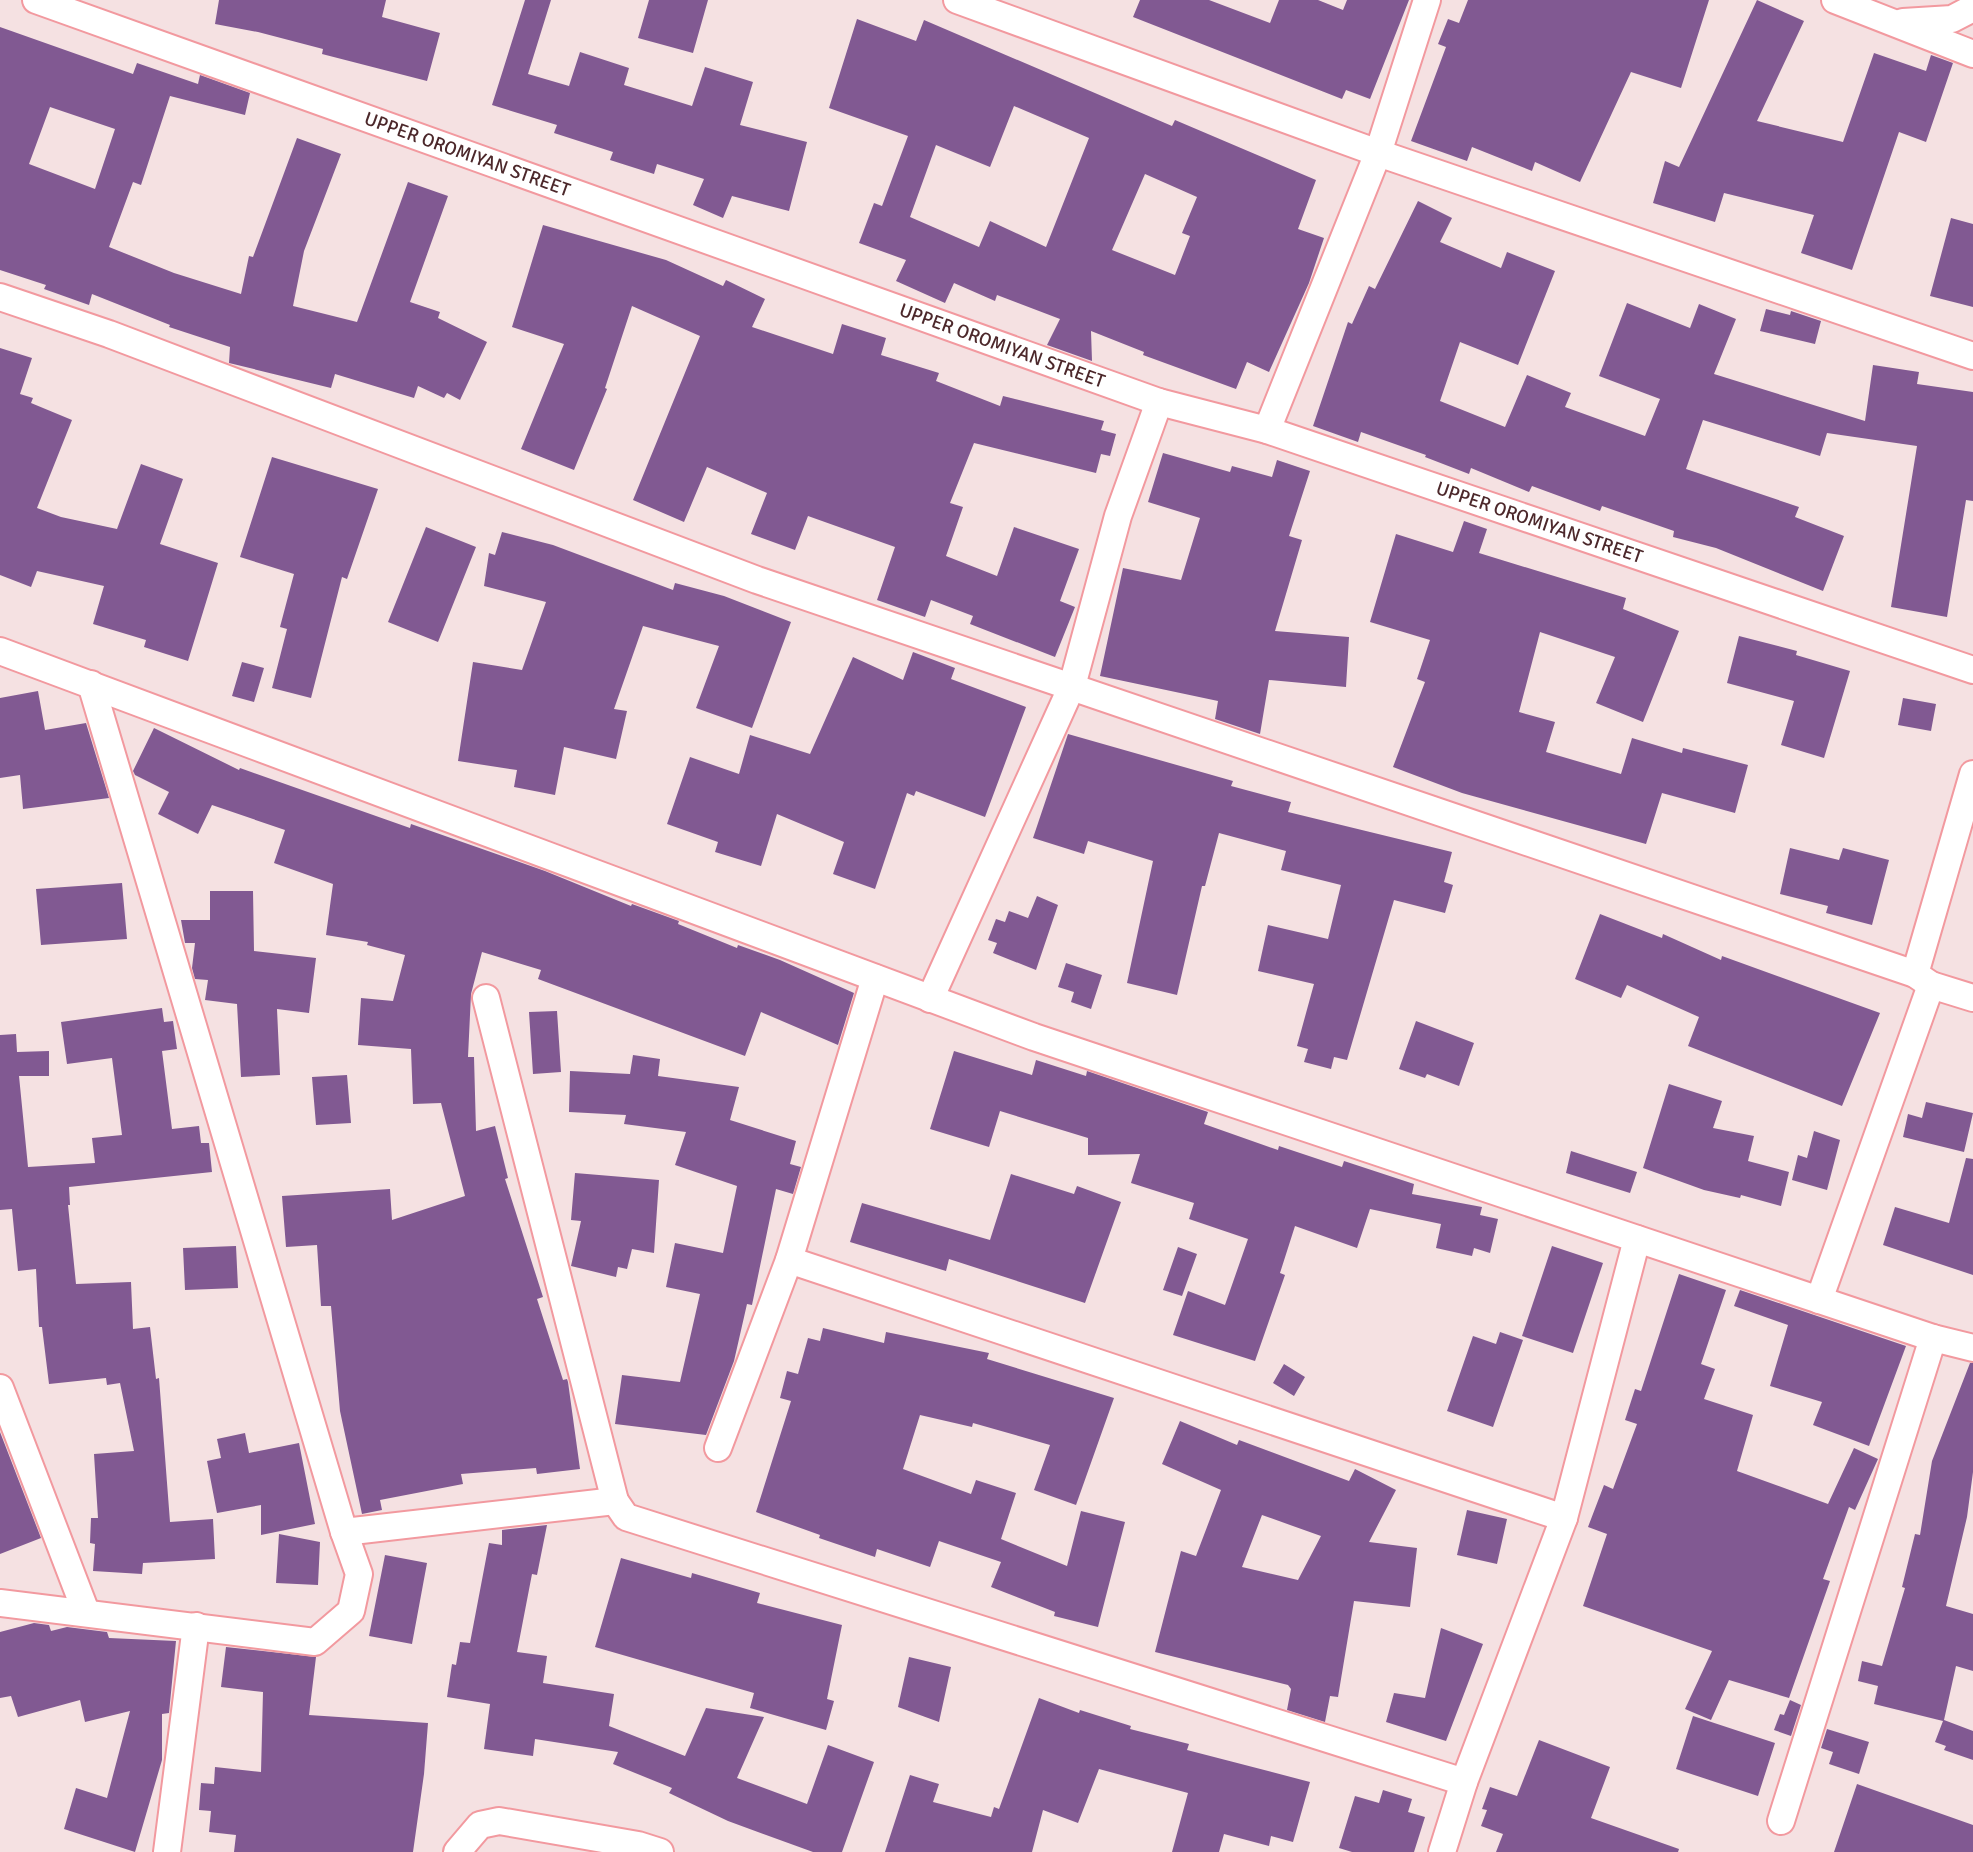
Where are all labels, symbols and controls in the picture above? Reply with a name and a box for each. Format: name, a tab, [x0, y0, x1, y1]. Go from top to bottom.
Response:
street label: UPPER OROMIYAN STREET	[361, 107, 574, 202]
street label: UPPER OROMIYAN STREET	[896, 298, 1109, 394]
street label: UPPER OROMIYAN STREET	[1433, 476, 1646, 569]

